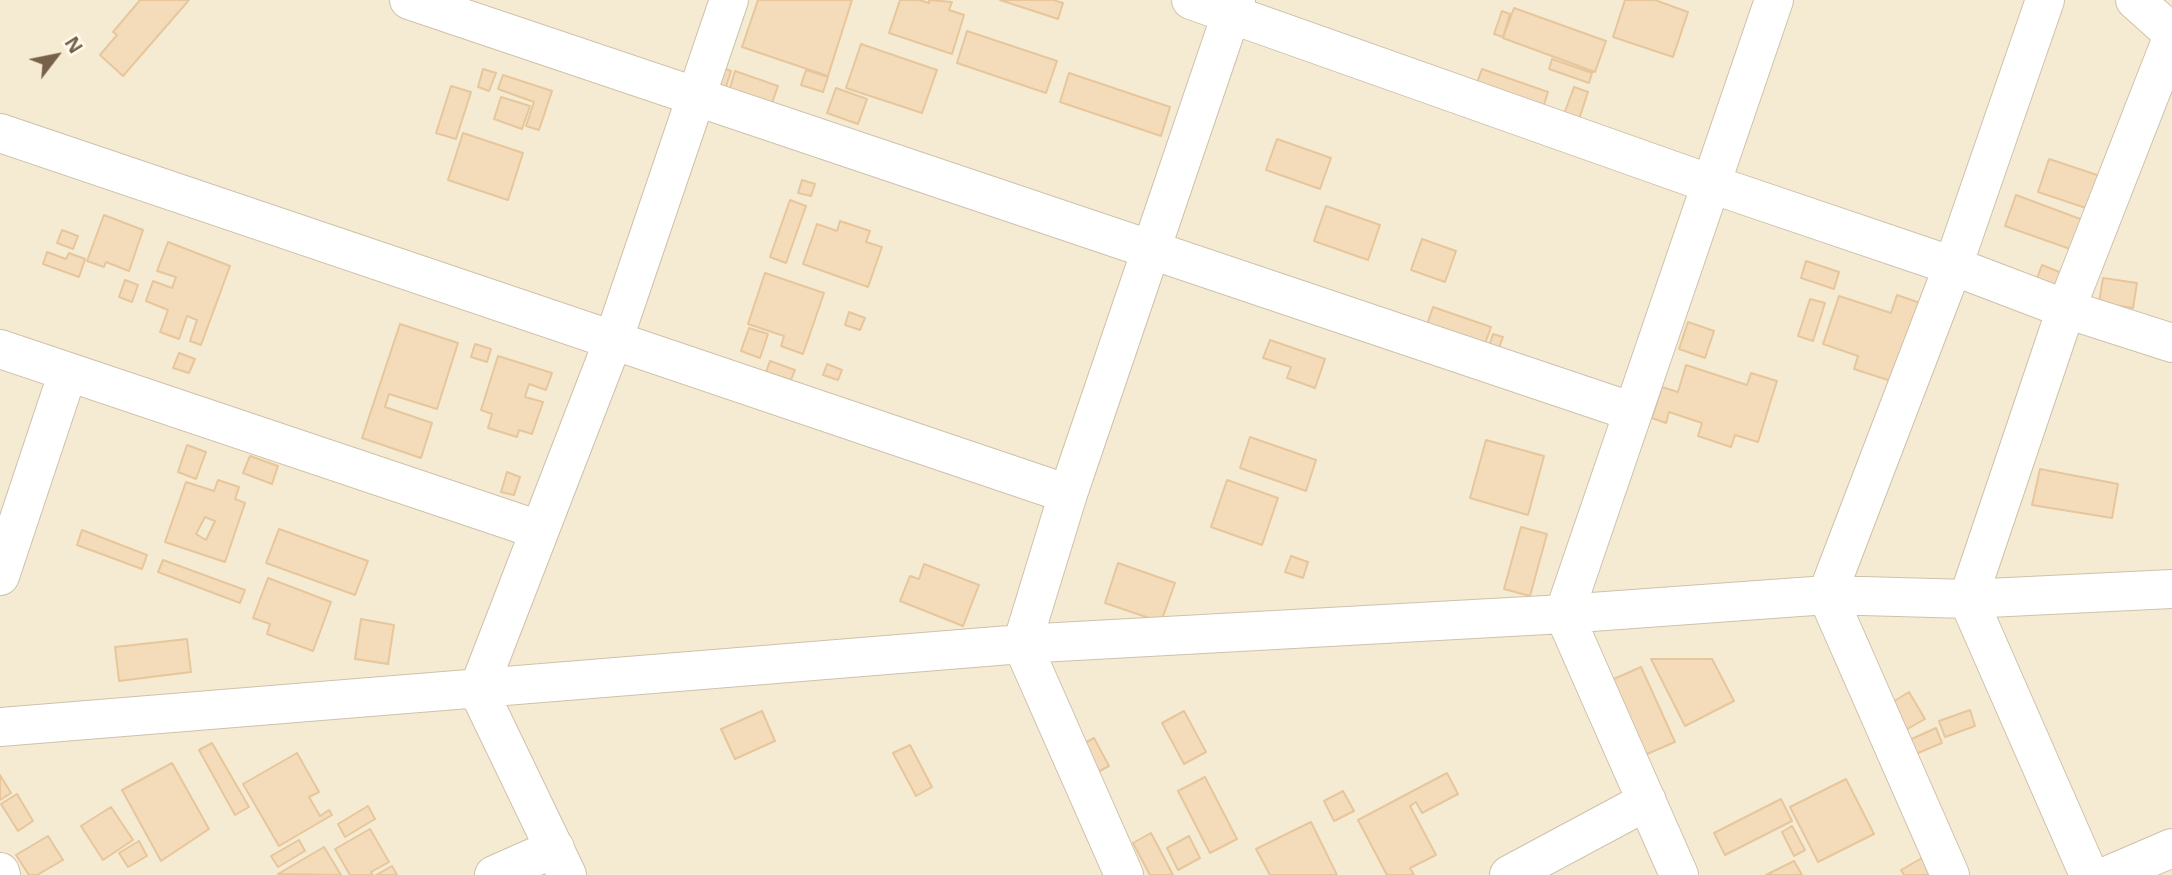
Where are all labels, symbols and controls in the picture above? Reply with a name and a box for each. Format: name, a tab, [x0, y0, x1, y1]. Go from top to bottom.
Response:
north arrow	[21, 21, 91, 91]
text: N	[59, 31, 89, 58]

